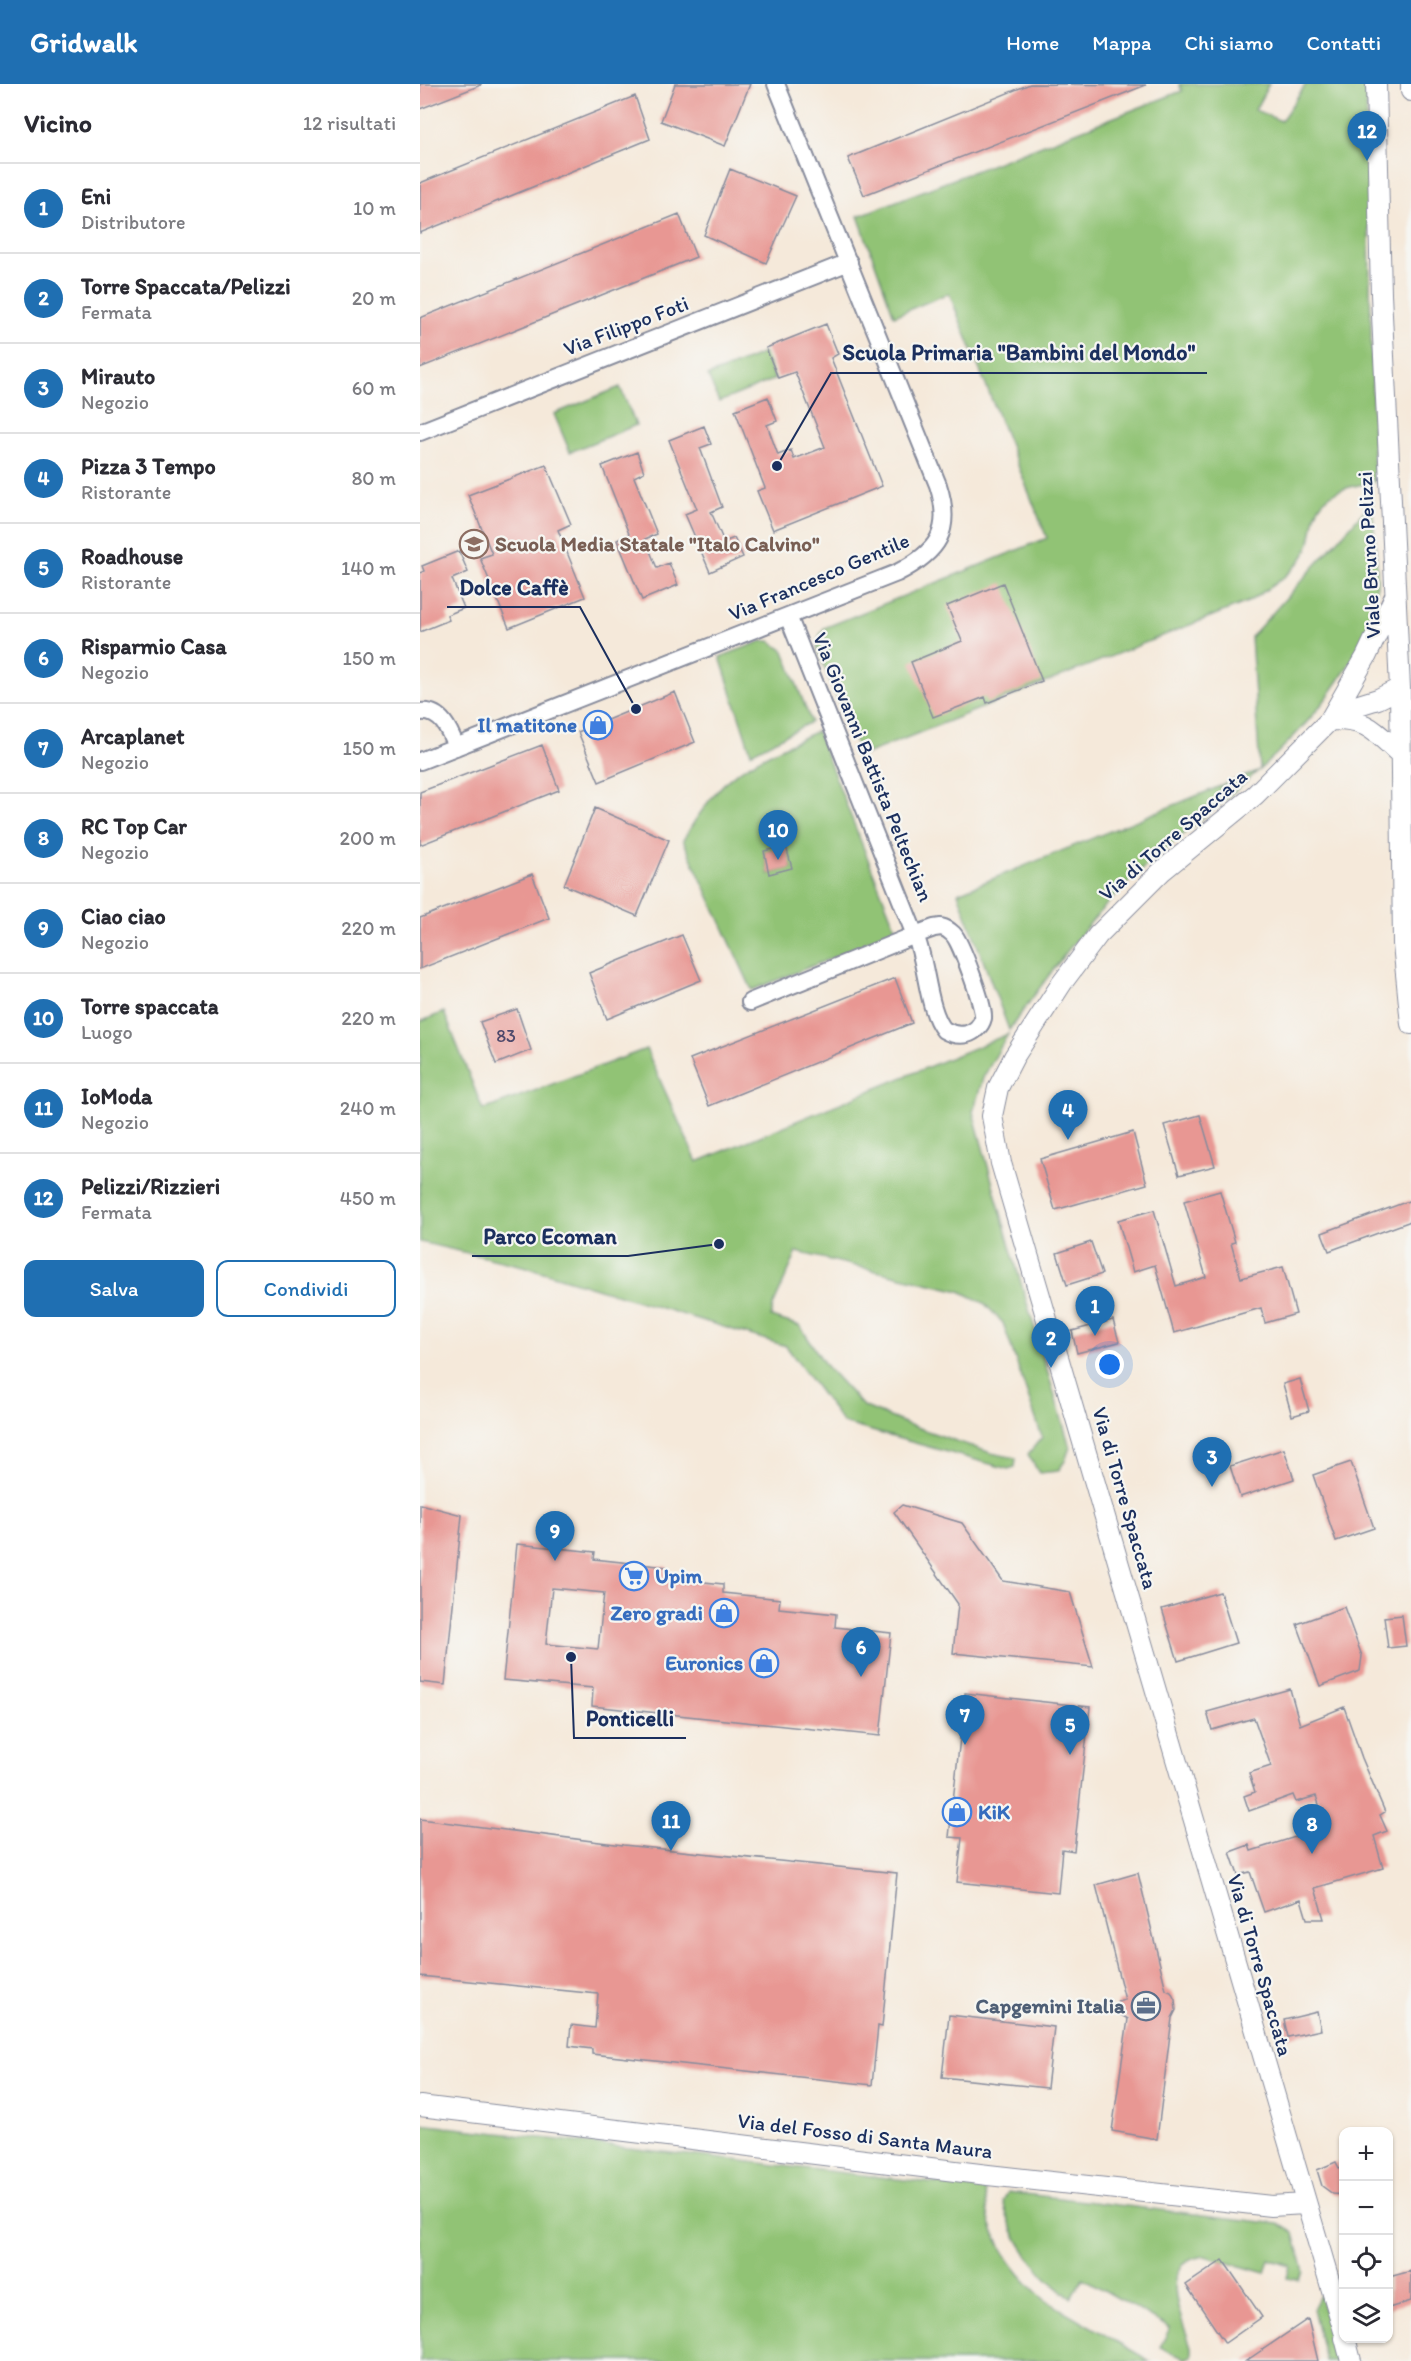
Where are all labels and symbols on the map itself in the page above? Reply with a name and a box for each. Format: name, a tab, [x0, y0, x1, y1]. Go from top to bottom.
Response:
pin: 12	[1348, 112, 1386, 161]
street label: Via Filippo Foti	[560, 290, 692, 361]
callout: Scuola Primaria "Bambini del Mondo"	[831, 333, 1207, 373]
text: Scuola Primaria "Bambini del Mondo"	[843, 339, 1195, 366]
street label: Viale Bruno Pelizzi	[1352, 471, 1385, 639]
street label: Via Francesco Gentile	[725, 527, 913, 626]
school or university icon: Scuola Media Statale "Italo Calvino"	[458, 528, 490, 560]
place label: Scuola Media Statale "Italo Calvino"	[495, 531, 820, 556]
callout: Dolce Caffè	[447, 567, 580, 607]
text: Dolce Caffè	[459, 574, 569, 601]
street label: Via Giovanni Battista Peltechian	[808, 628, 939, 905]
shop icon: Il matitone	[582, 709, 614, 741]
place label: Il matitone	[478, 712, 577, 737]
street label: Via di Torre Spaccata	[1093, 763, 1252, 906]
pin: 10	[758, 810, 798, 860]
house number: 83	[496, 1025, 516, 1047]
pin: 4	[1048, 1090, 1088, 1140]
callout: Parco Ecoman	[472, 1216, 628, 1256]
text: Parco Ecoman	[483, 1223, 617, 1250]
pin: 1	[1076, 1286, 1114, 1336]
pin: 2	[1032, 1318, 1070, 1368]
your location	[1095, 1350, 1124, 1379]
street label: Via di Torre Spaccata	[1088, 1404, 1163, 1592]
pin: 3	[1192, 1438, 1232, 1487]
pin: 9	[536, 1512, 574, 1561]
supermarket icon: Upim	[618, 1560, 650, 1592]
place label: Upim	[655, 1563, 703, 1589]
shop icon: Zero gradi	[708, 1597, 740, 1629]
place label: Zero gradi	[610, 1600, 703, 1626]
pin: 6	[842, 1628, 880, 1677]
shop icon: Euronics	[748, 1647, 780, 1679]
place label: Euronics	[665, 1650, 743, 1675]
pin: 7	[946, 1696, 984, 1745]
callout: Ponticelli	[574, 1698, 686, 1738]
text: Ponticelli	[586, 1705, 674, 1732]
pin: 5	[1050, 1706, 1090, 1755]
shop icon: KiK	[941, 1796, 973, 1828]
place label: KiK	[978, 1799, 1011, 1824]
pin: 11	[652, 1802, 690, 1851]
pin: 8	[1292, 1804, 1332, 1854]
street label: Via di Torre Spaccata	[1223, 1871, 1298, 2059]
office icon: Capgemini Italia	[1130, 1990, 1162, 2022]
place label: Capgemini Italia	[976, 1993, 1126, 2019]
street label: Via del Fosso di Santa Maura	[736, 2107, 994, 2164]

